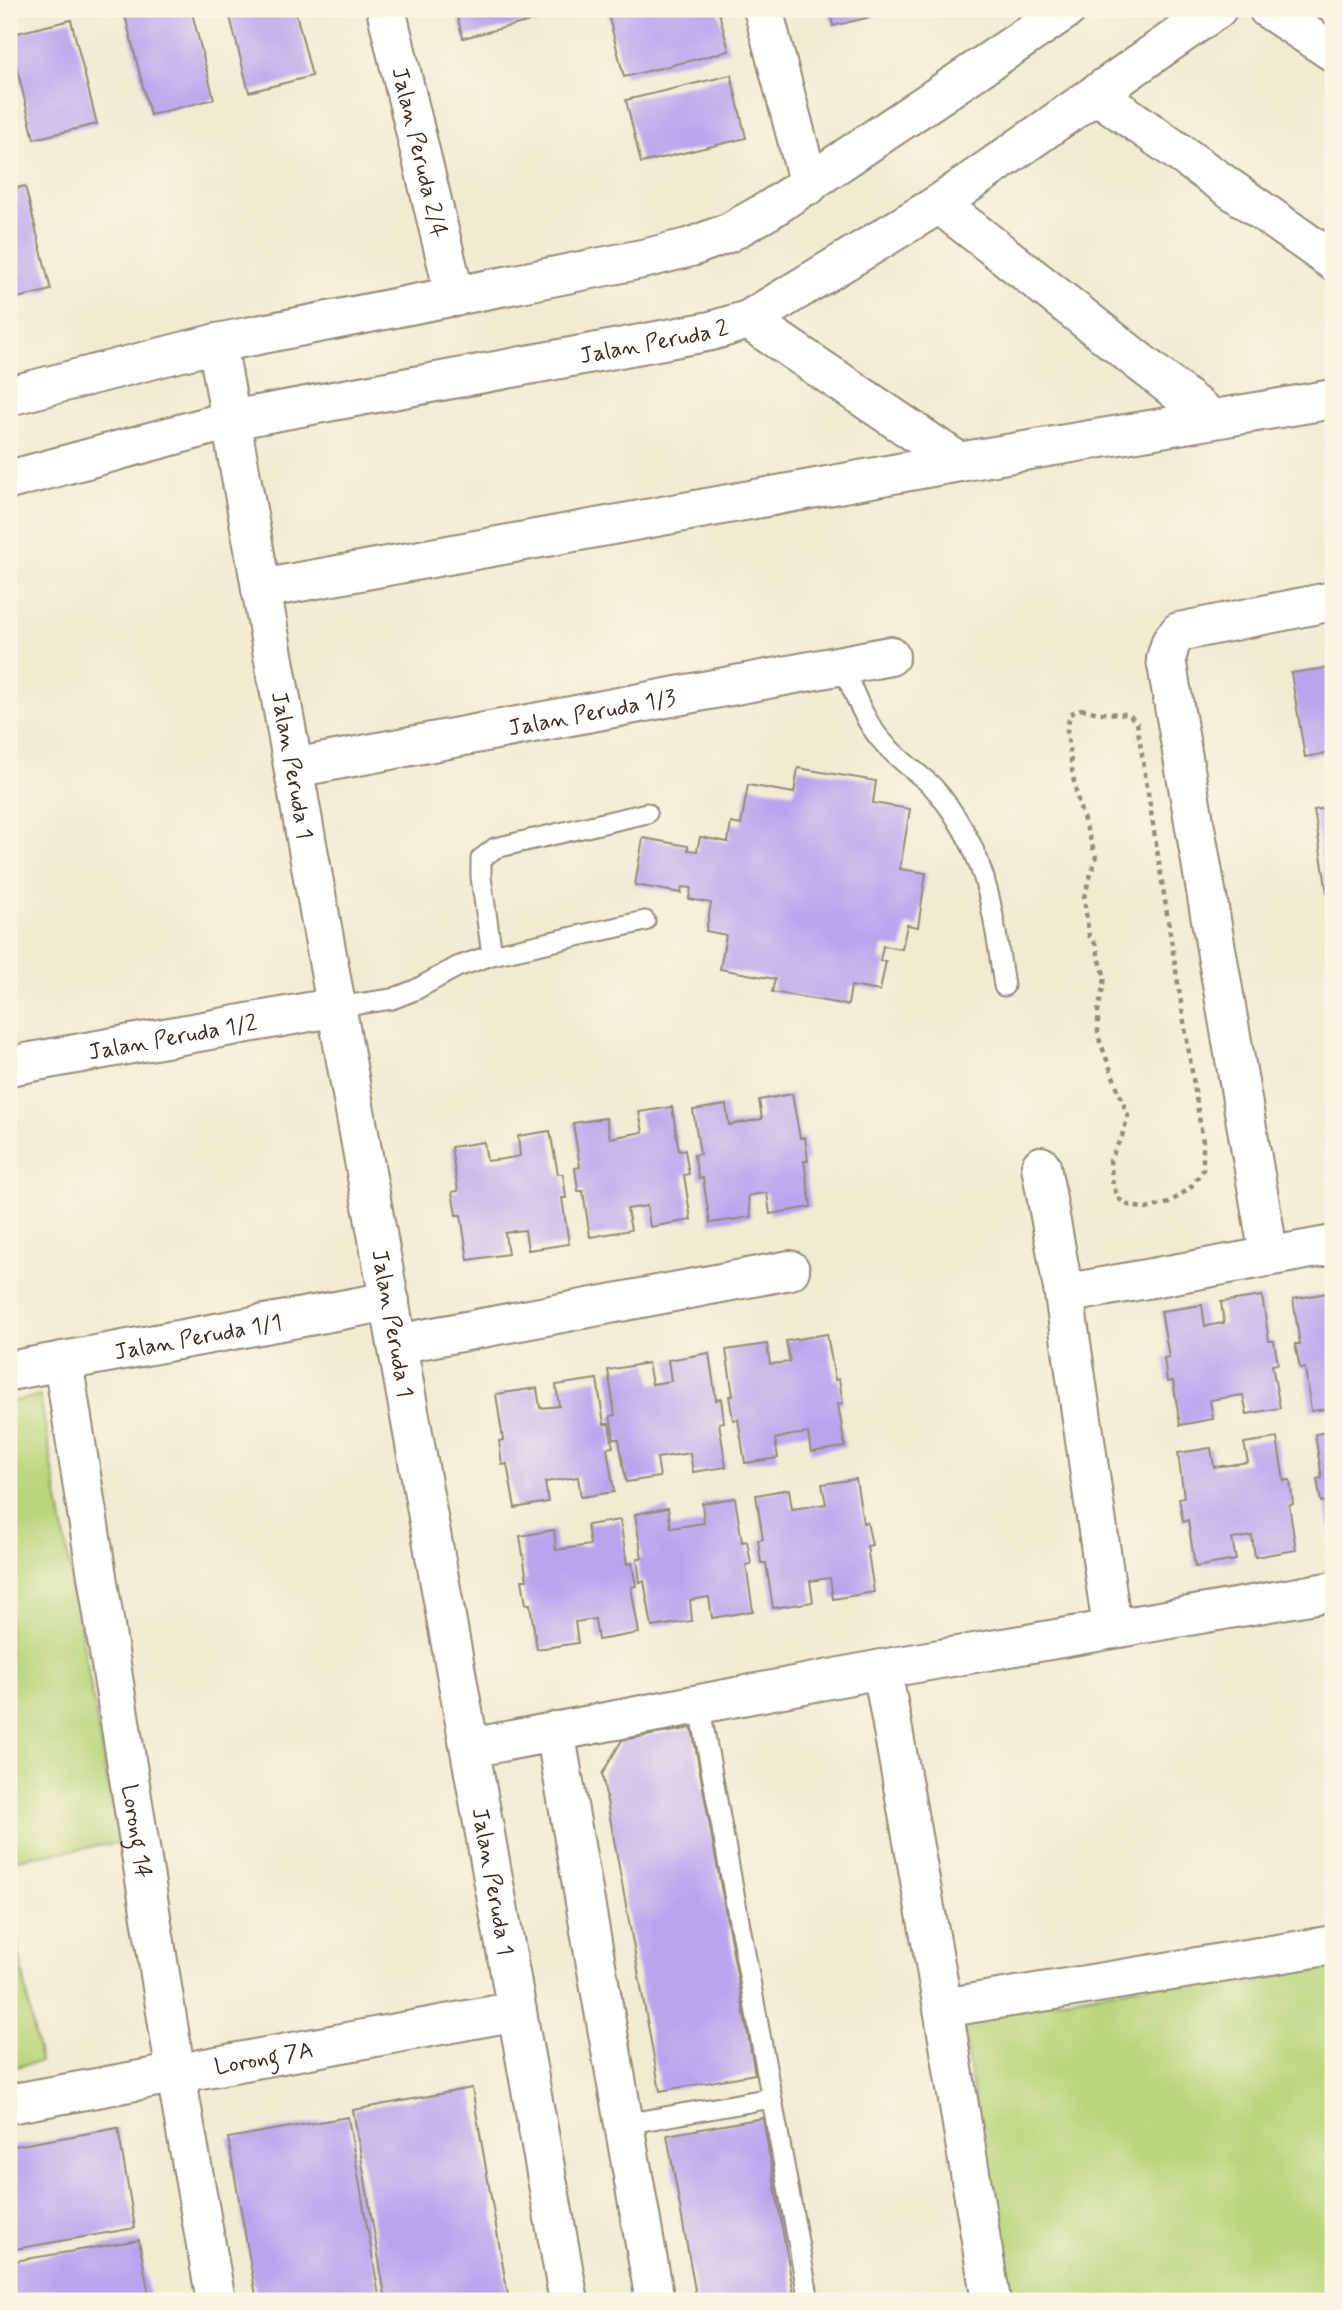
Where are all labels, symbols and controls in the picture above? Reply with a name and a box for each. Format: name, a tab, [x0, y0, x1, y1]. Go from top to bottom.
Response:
street label: Jalan Peruda 2/4	[383, 64, 453, 240]
street label: Jalan Peruda 2	[577, 314, 732, 372]
street label: Jalan Peruda 1/3	[506, 684, 678, 744]
street label: Jalan Peruda 1	[263, 689, 319, 842]
street label: Jalan Peruda 1/2	[86, 1009, 259, 1068]
street label: Jalan Peruda 1	[363, 1247, 419, 1400]
street label: Jalan Peruda 1/1	[112, 1308, 284, 1368]
street label: Lorong 14	[113, 1782, 158, 1881]
street label: Jalan Peruda 1	[464, 1805, 520, 1958]
street label: Lorong 7A	[212, 2036, 316, 2083]

